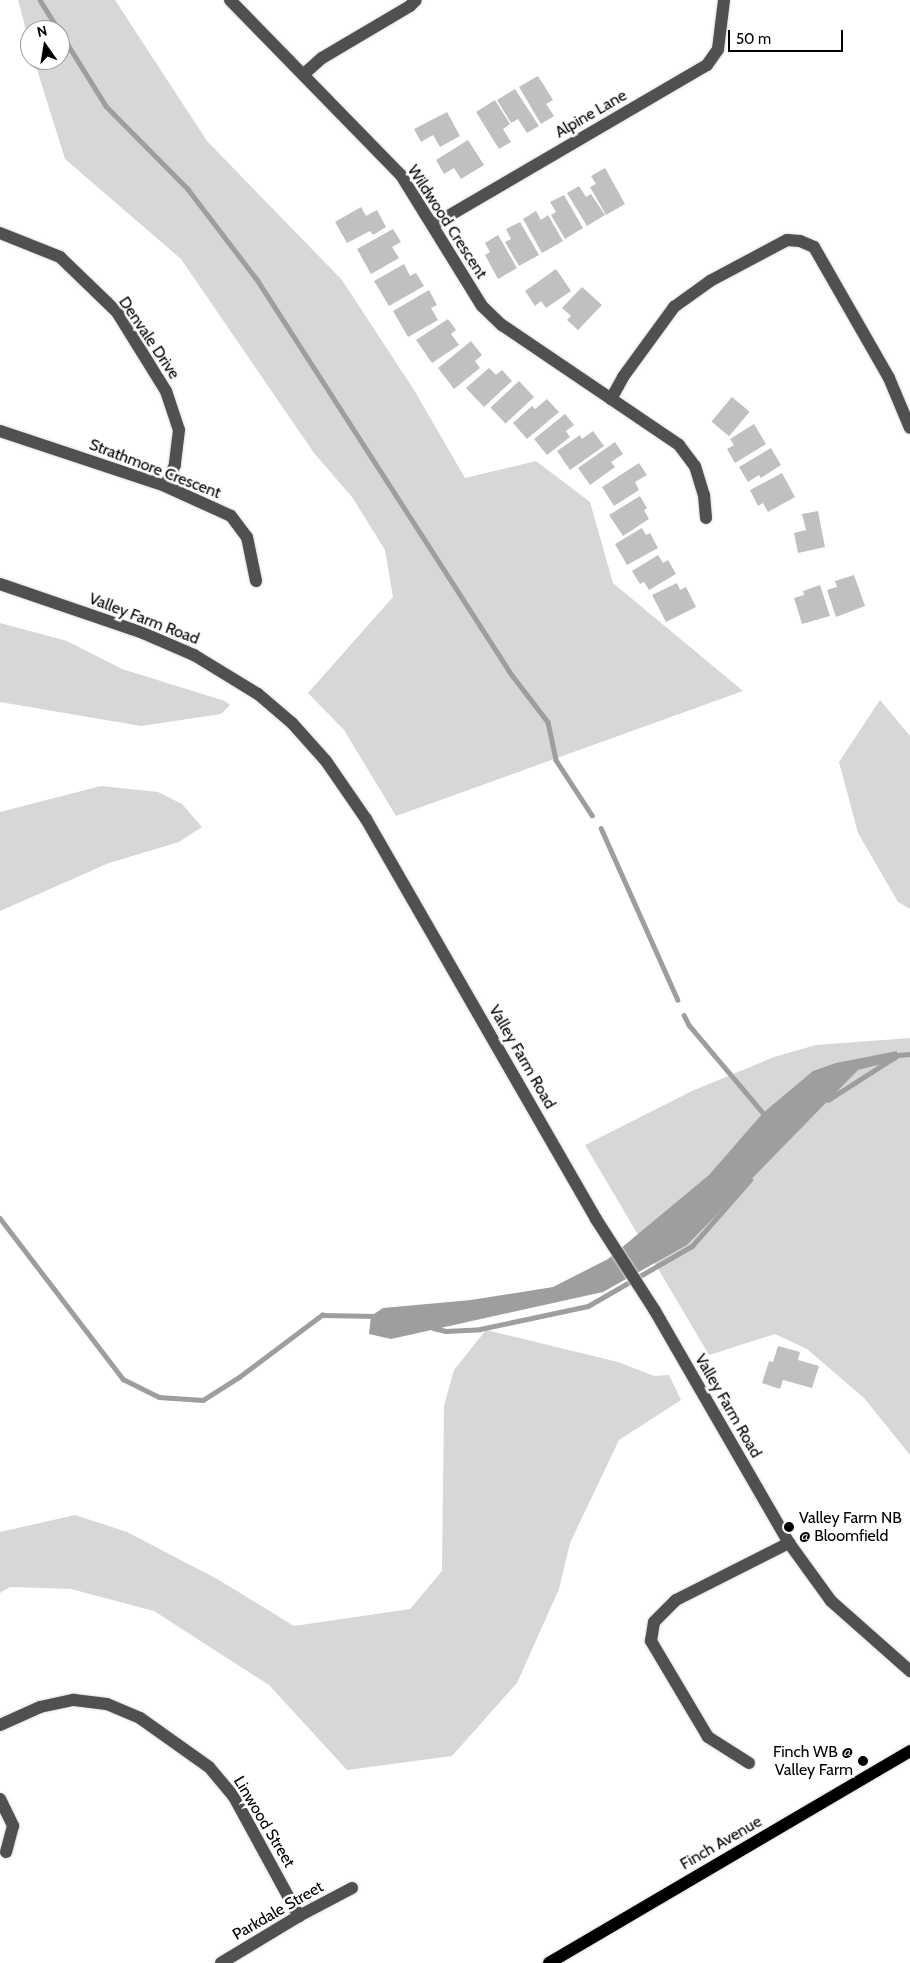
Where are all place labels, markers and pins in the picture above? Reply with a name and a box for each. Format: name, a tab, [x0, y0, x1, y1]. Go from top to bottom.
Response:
place label: Valley Farm NB @ Bloomfield	[799, 1508, 902, 1546]
marker: Valley Farm NB @ Bloomfield	[783, 1521, 795, 1533]
place label: Finch WB @ Valley Farm	[773, 1742, 853, 1780]
marker: Finch WB @ Valley Farm	[857, 1755, 869, 1767]

